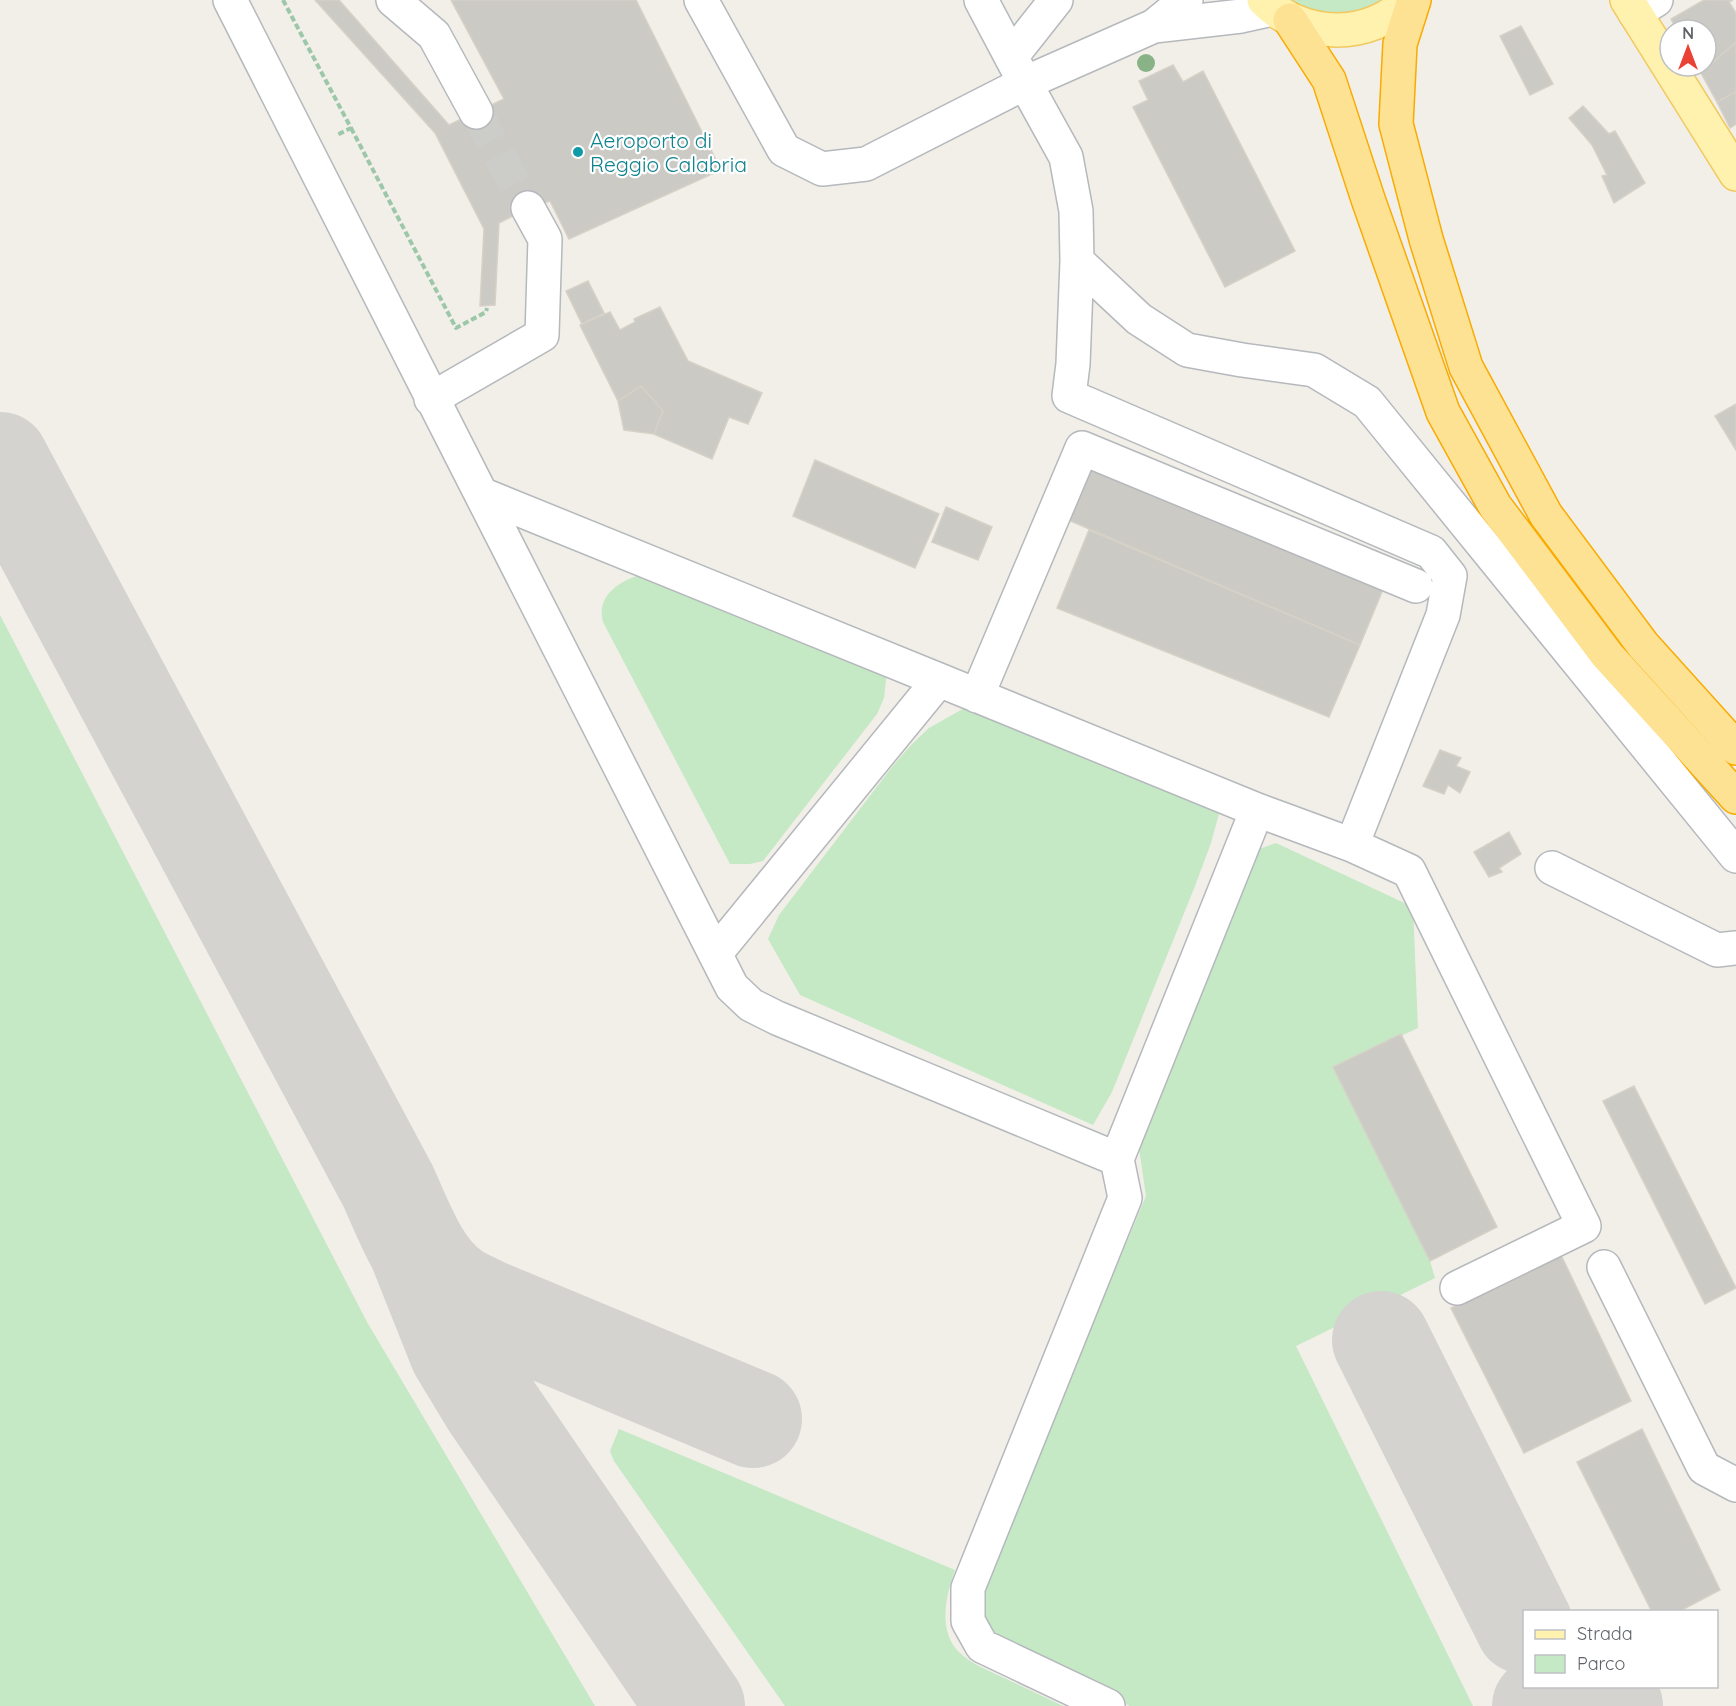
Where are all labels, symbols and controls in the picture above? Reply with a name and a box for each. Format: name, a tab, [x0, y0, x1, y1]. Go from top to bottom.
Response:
north arrow	[1658, 18, 1718, 78]
text: N	[1682, 23, 1694, 43]
place label: Aeroporto di Reggio Calabria	[590, 127, 747, 177]
marker: Aeroporto di Reggio Calabria	[571, 145, 585, 159]
legend	[1523, 1610, 1718, 1688]
text: Strada	[1577, 1622, 1633, 1645]
text: Parco	[1577, 1652, 1625, 1675]

